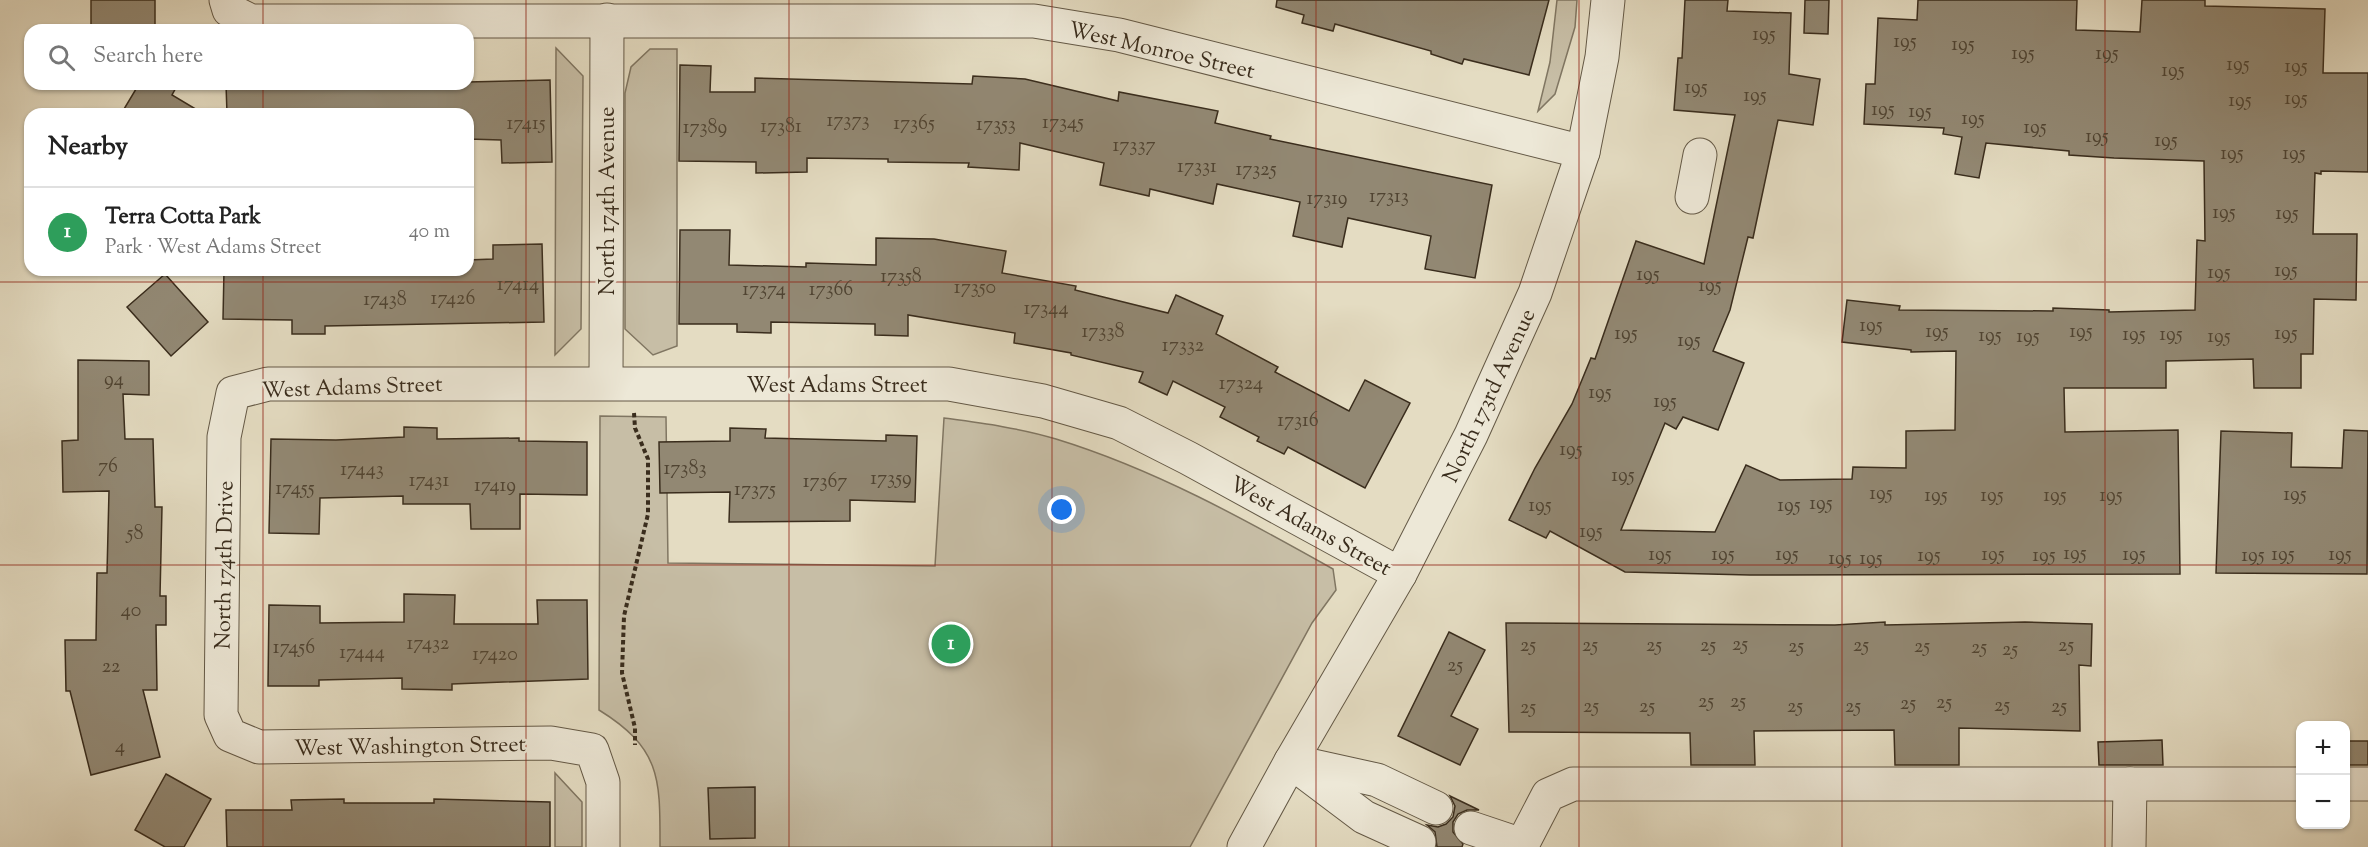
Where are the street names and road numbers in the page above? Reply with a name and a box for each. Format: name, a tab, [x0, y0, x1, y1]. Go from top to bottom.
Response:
street label: West Monroe Street	[1065, 15, 1258, 89]
street label: North 174th Avenue	[593, 106, 625, 296]
street label: North 173rd Avenue	[1436, 304, 1545, 489]
street label: West Adams Street	[261, 370, 444, 408]
street label: West Adams Street	[746, 371, 928, 403]
street label: West Adams Street	[1223, 470, 1397, 586]
street label: North 174th Drive	[209, 480, 243, 650]
street label: West Washington Street	[294, 730, 527, 766]

